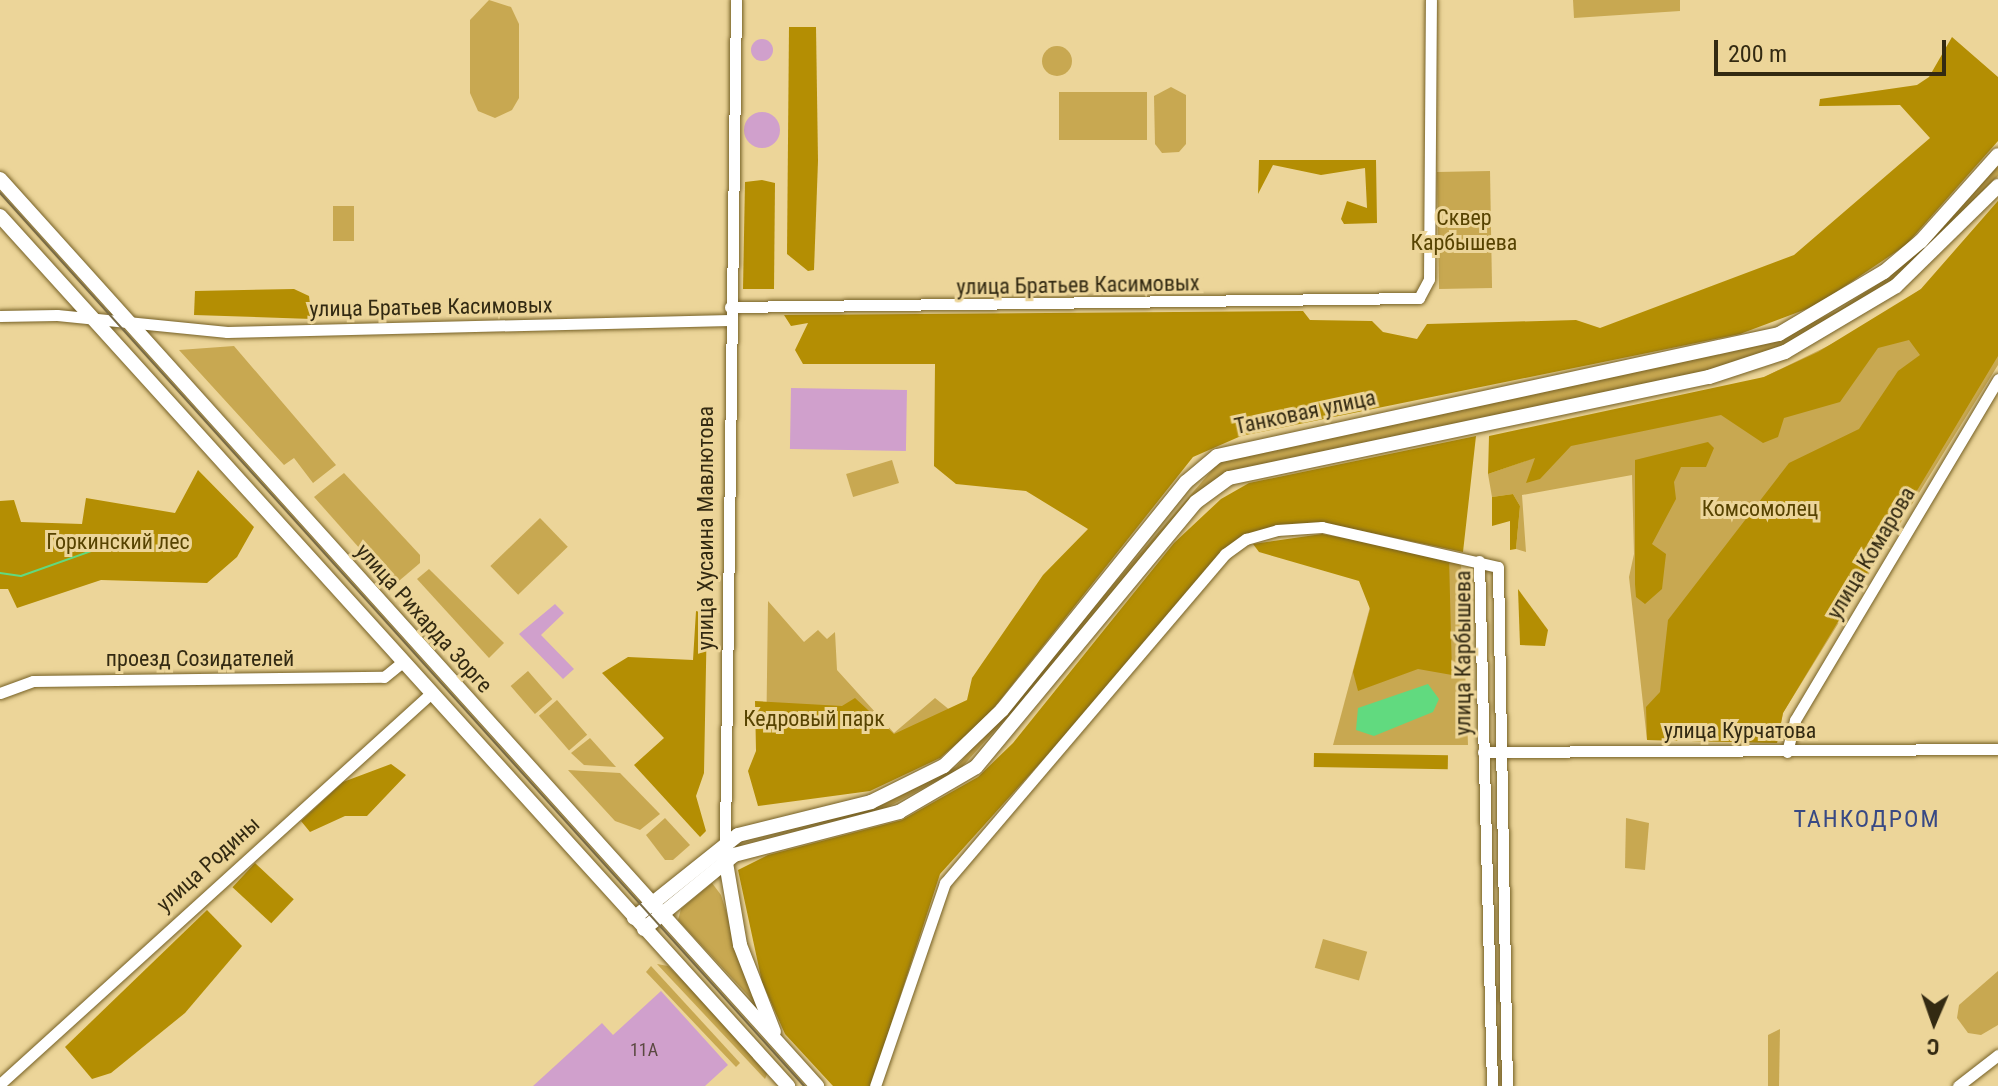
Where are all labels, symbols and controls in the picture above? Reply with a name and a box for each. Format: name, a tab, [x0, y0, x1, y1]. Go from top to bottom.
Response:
scale bar	[1718, 24, 1950, 74]
text: 200 m	[1728, 40, 1787, 68]
park label: Сквер Карбышева	[1411, 204, 1517, 256]
street label: улица Братьев Касимовых	[956, 270, 1200, 300]
street label: улица Братьев Касимовых	[309, 292, 553, 322]
street label: Танковая улица	[1232, 384, 1378, 440]
street label: улица Хусаина Мавлютова	[693, 406, 719, 650]
street label: улица Комарова	[1821, 482, 1921, 624]
park label: Комсомолец	[1702, 496, 1818, 522]
park label: Горкинский лес	[46, 529, 190, 555]
street label: улица Рихарда Зорге	[350, 538, 498, 698]
street label: улица Карбышева	[1450, 570, 1476, 736]
street label: проезд Созидателей	[106, 646, 294, 672]
park label: Кедровый парк	[743, 706, 885, 732]
street label: улица Курчатова	[1664, 718, 1816, 744]
district label: ТАНКОДРОМ	[1793, 806, 1941, 834]
street label: улица Родины	[151, 811, 265, 917]
north arrow	[1894, 982, 1974, 1062]
text: С	[1926, 1034, 1940, 1059]
house number: 11А	[630, 1039, 658, 1061]

